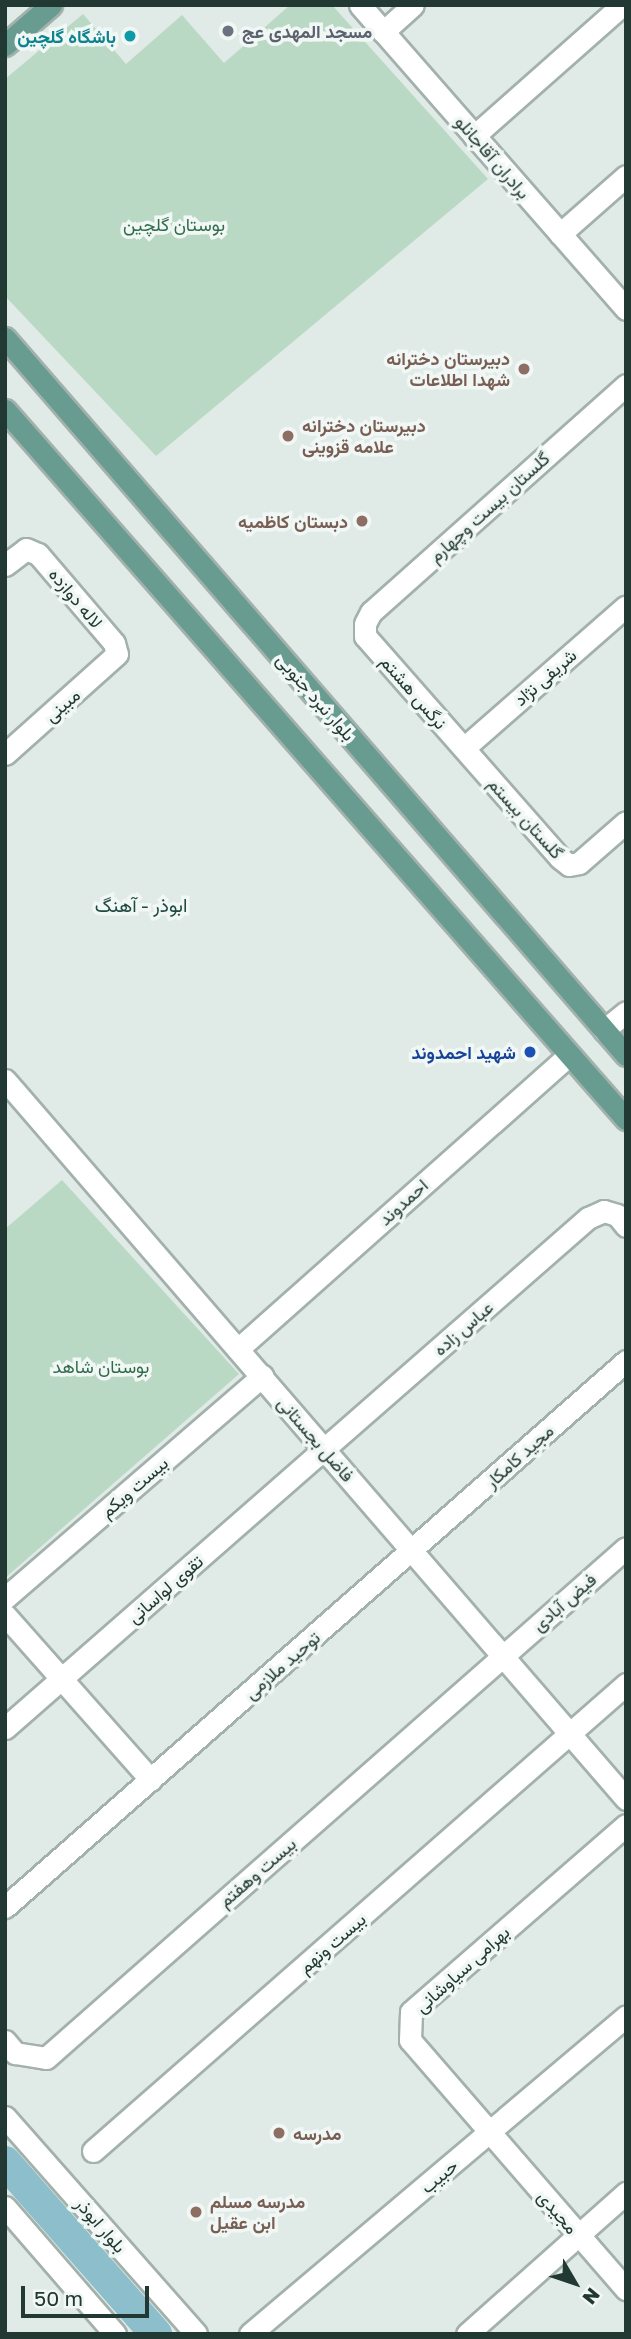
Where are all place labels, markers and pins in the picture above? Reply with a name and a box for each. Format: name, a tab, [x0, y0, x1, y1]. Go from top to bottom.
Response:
place label: مسجد المهدی عج	[242, 20, 372, 42]
marker: مسجد المهدی عج	[220, 23, 236, 39]
place label: باشگاه گلچین	[17, 25, 116, 47]
marker: باشگاه گلچین	[122, 28, 138, 44]
place label: دبیرستان دخترانه شهدا اطلاعات	[386, 348, 510, 390]
marker: دبیرستان دخترانه شهدا اطلاعات	[516, 361, 532, 377]
place label: دبیرستان دخترانه علامه قزوینی	[302, 415, 426, 458]
marker: دبیرستان دخترانه علامه قزوینی	[280, 428, 296, 444]
place label: دبستان کاظمیه	[238, 510, 348, 532]
marker: دبستان کاظمیه	[354, 513, 370, 529]
place label: شهید احمدوند	[411, 1041, 516, 1063]
marker: شهید احمدوند	[522, 1044, 538, 1060]
place label: مدرسه	[293, 2122, 342, 2144]
marker: مدرسه	[271, 2125, 287, 2141]
place label: مدرسه مسلم ابن عقیل	[210, 2191, 305, 2234]
marker: مدرسه مسلم ابن عقیل	[188, 2204, 204, 2220]

